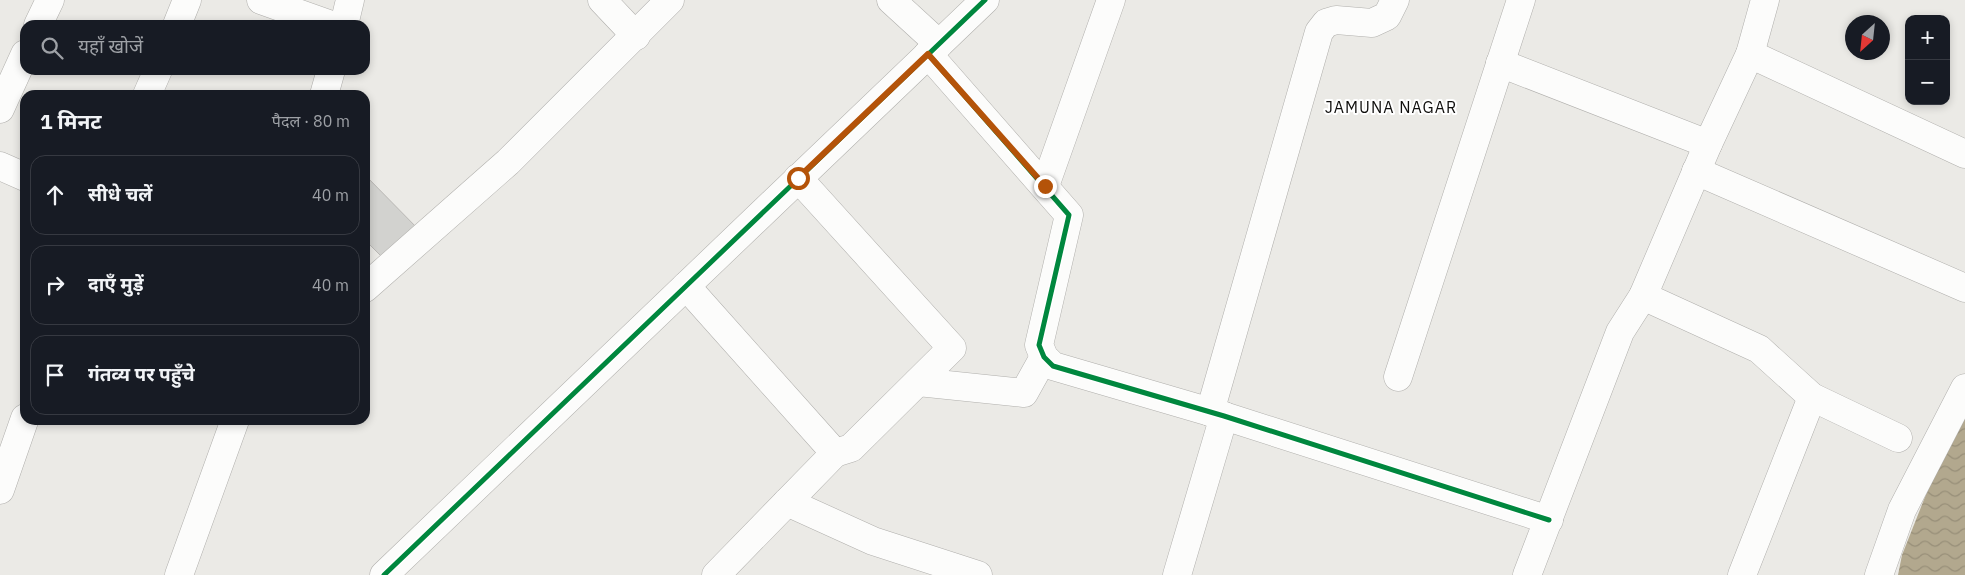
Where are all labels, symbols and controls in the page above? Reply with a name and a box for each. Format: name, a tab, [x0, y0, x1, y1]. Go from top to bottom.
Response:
north arrow	[1845, 15, 1890, 60]
map controls	[1905, 15, 1950, 105]
button: +	[1905, 15, 1950, 60]
search box	[20, 20, 370, 75]
icon: search	[38, 34, 66, 62]
text: यहाँ खोजें	[78, 34, 143, 58]
button: −	[1905, 60, 1950, 105]
district label: JAMUNA NAGAR	[1325, 97, 1457, 117]
text: 1 मिनट	[40, 107, 102, 135]
text: पैदल · 80 m	[272, 111, 350, 131]
route start	[787, 167, 810, 190]
route end	[1034, 175, 1057, 198]
icon: ahead	[41, 181, 69, 209]
text: सीधे चलें	[88, 182, 152, 206]
text: 40 m	[312, 185, 349, 205]
icon: right	[41, 271, 69, 299]
text: दाएँ मुड़ें	[88, 272, 144, 296]
text: 40 m	[312, 275, 349, 295]
icon: arrive	[41, 361, 69, 389]
text: गंतव्य पर पहुँचे	[88, 362, 195, 386]

